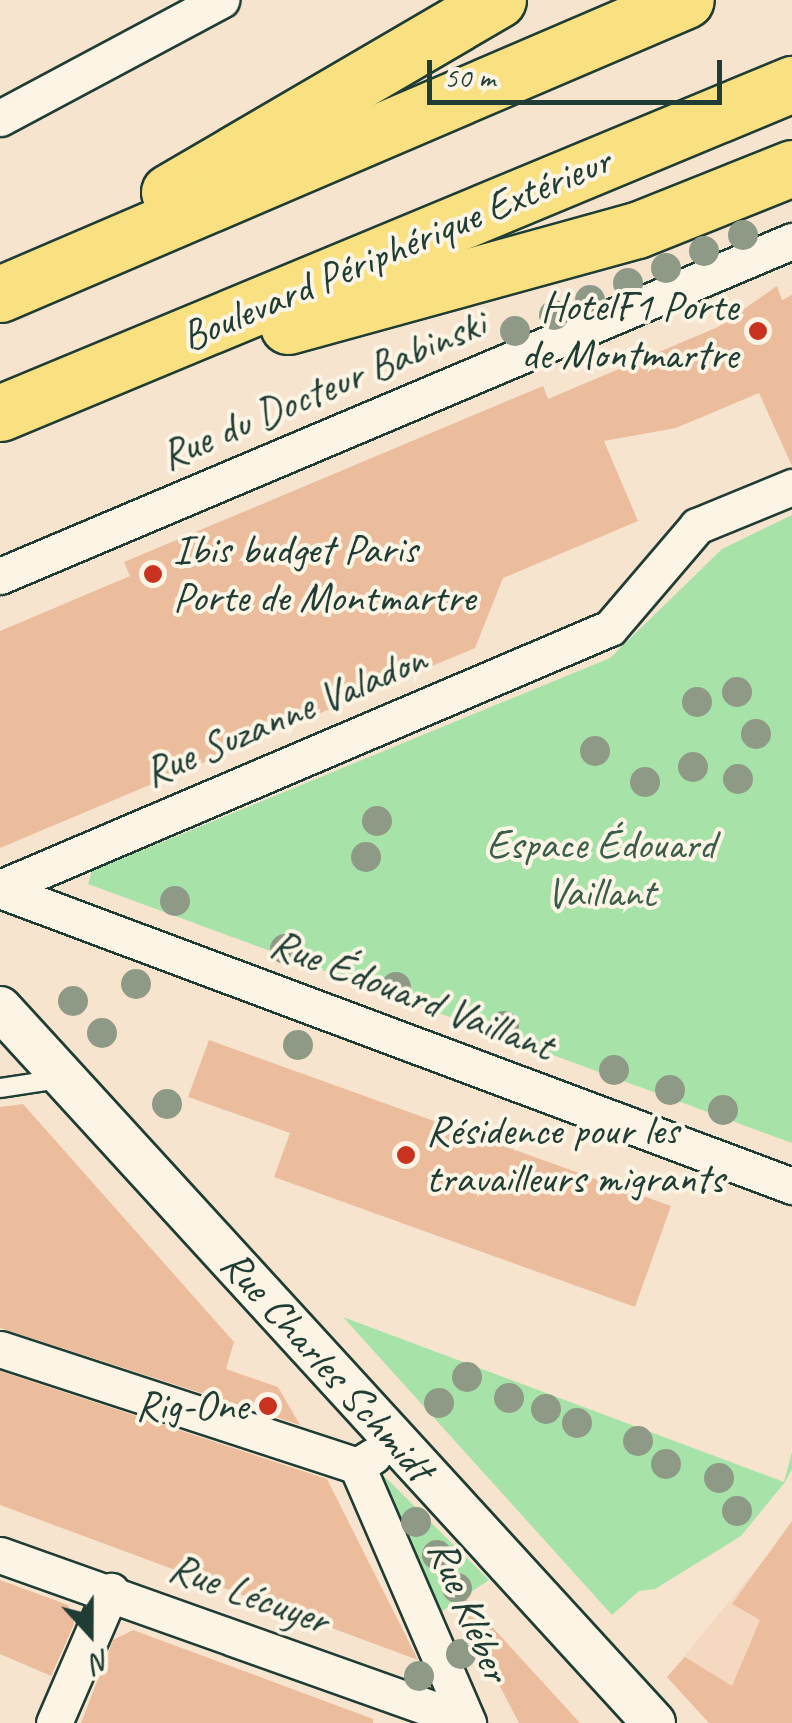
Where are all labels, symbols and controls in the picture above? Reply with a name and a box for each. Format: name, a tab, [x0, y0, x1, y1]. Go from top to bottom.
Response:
scale bar	[432, 40, 727, 102]
text: 50 m	[444, 58, 495, 96]
street label: Boulevard Périphérique Extérieur	[173, 135, 619, 363]
place label: HotelF1 Porte de Montmartre	[522, 282, 738, 380]
street label: Rue du Docteur Babinski	[153, 299, 493, 481]
marker: HotelF1 Porte de Montmartre	[747, 320, 769, 342]
place label: Ibis budget Paris Porte de Montmartre	[173, 525, 475, 624]
marker: Ibis budget Paris Porte de Montmartre	[142, 563, 164, 585]
street label: Rue Suzanne Valadon	[137, 634, 433, 798]
park label: Espace Édouard Vaillant	[487, 820, 715, 918]
street label: Rue Édouard Vaillant	[264, 918, 560, 1072]
place label: Résidence pour les travailleurs migrants	[426, 1106, 720, 1204]
marker: Résidence pour les travailleurs migrants	[395, 1144, 417, 1166]
street label: Rue Charles Schmidt	[210, 1240, 444, 1492]
place label: Rig-One	[136, 1381, 248, 1431]
marker: Rig-One	[257, 1395, 279, 1417]
street label: Rue Kléber	[417, 1532, 521, 1690]
street label: Rue Lécuyer	[163, 1542, 335, 1646]
north arrow	[40, 1583, 140, 1683]
text: N	[87, 1642, 115, 1681]

